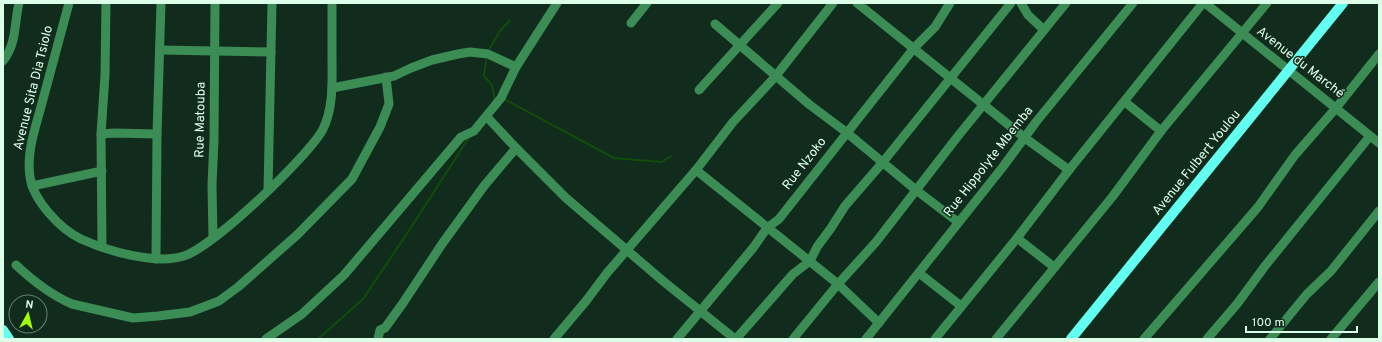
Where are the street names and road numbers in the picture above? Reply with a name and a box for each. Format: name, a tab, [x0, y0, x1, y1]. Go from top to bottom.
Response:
street label: Avenue Sita Dia Tsiolo	[11, 24, 57, 152]
street label: Avenue du Marché	[1253, 24, 1347, 102]
street label: Rue Matouba	[192, 82, 210, 158]
street label: Rue Hippolyte Mbemba	[941, 104, 1037, 220]
street label: Avenue Fulbert Youlou	[1150, 107, 1244, 219]
street label: Rue Nzoko	[779, 134, 831, 194]

